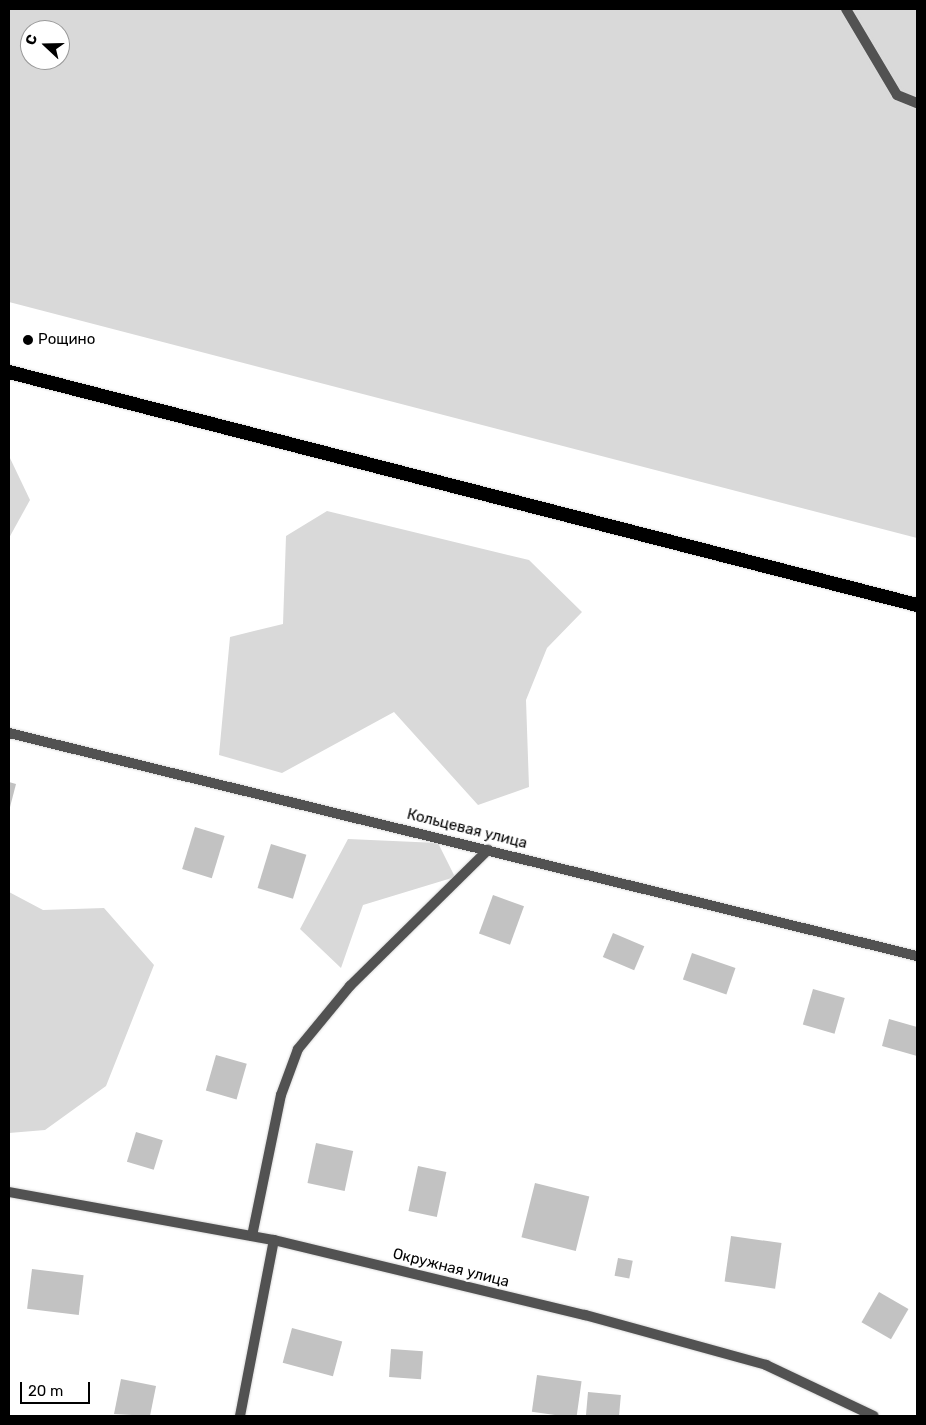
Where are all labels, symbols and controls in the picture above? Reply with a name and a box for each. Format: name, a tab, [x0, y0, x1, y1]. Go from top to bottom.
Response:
north arrow	[20, 20, 70, 70]
text: С	[22, 32, 41, 47]
place label: Рощино	[38, 331, 95, 349]
marker: Рощино	[22, 334, 34, 346]
street label: Кольцевая улица	[405, 805, 529, 853]
street label: Окружная улица	[391, 1245, 511, 1291]
scale bar	[22, 1372, 92, 1404]
text: 20 m	[28, 1382, 63, 1400]

